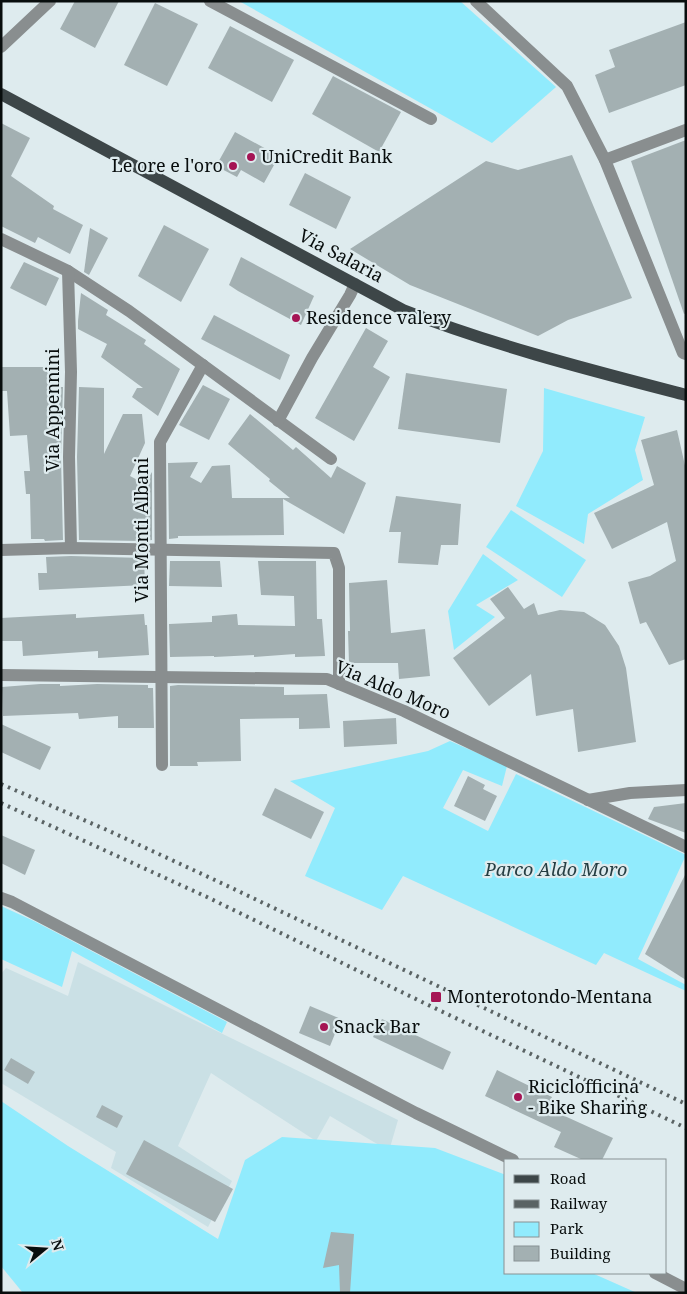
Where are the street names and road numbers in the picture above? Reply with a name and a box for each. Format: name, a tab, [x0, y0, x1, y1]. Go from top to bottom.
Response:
street label: Via Salaria	[295, 223, 388, 287]
street label: Via Appennini	[40, 348, 64, 472]
street label: Via Monti Albani	[129, 457, 153, 603]
street label: Via Aldo Moro	[332, 654, 455, 724]

